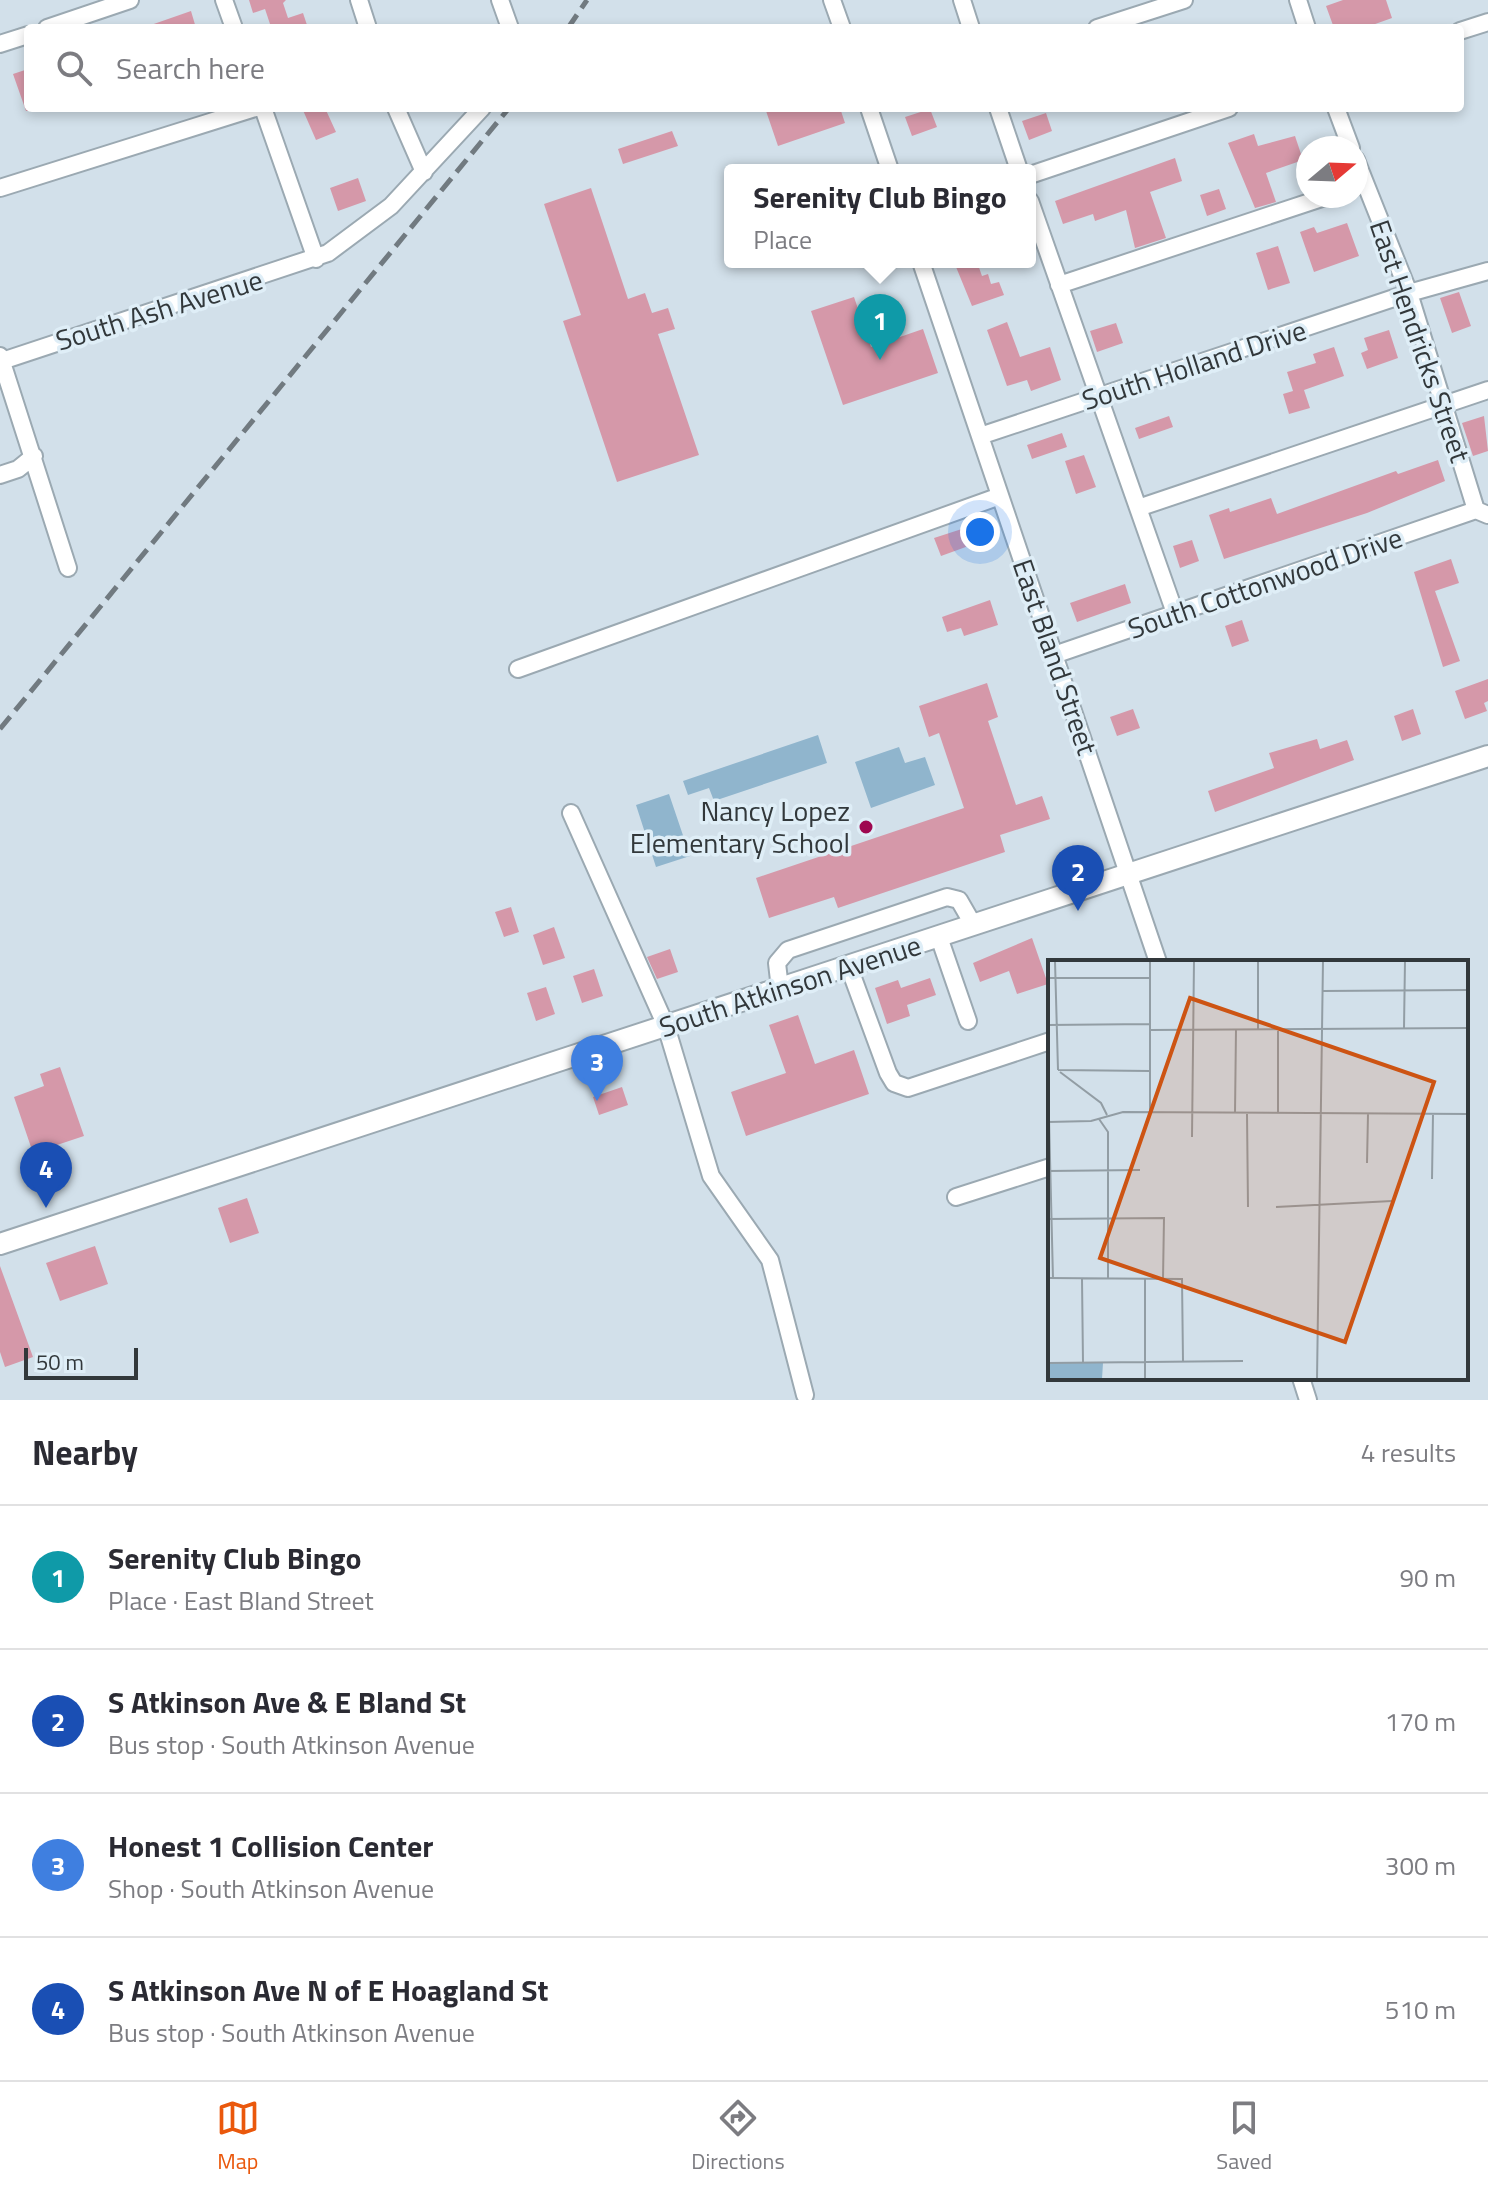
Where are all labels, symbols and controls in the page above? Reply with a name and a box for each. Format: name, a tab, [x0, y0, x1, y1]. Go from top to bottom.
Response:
search box	[24, 24, 1464, 112]
text: Search here	[116, 45, 265, 91]
icon: search	[52, 46, 96, 90]
north arrow	[1296, 136, 1368, 208]
popup	[724, 164, 1036, 268]
text: Serenity Club Bingo	[753, 174, 1007, 220]
street label: East Hendricks Street	[1359, 214, 1482, 468]
text: Place	[753, 220, 812, 259]
street label: South Ash Avenue	[50, 258, 268, 361]
pin: 1	[854, 294, 906, 360]
street label: South Holland Drive	[1076, 308, 1312, 421]
your location	[960, 512, 1000, 552]
street label: South Cottonwood Drive	[1122, 515, 1408, 650]
street label: East Bland Street	[1002, 553, 1109, 761]
place label: Nancy Lopez Elementary School	[630, 789, 850, 864]
marker: Nancy Lopez Elementary School	[857, 818, 875, 836]
pin: 2	[1052, 845, 1104, 911]
street label: South Atkinson Avenue	[653, 923, 926, 1048]
inset map	[1048, 960, 1468, 1380]
pin: 3	[571, 1035, 623, 1101]
pin: 4	[20, 1142, 72, 1208]
scale bar	[24, 1344, 138, 1380]
text: 50 m	[36, 1345, 84, 1379]
text: Nearby	[32, 1426, 138, 1478]
text: 4 results	[1361, 1433, 1456, 1472]
text: Serenity Club Bingo	[108, 1535, 361, 1581]
text: 1	[51, 1558, 65, 1597]
text: 90 m	[1399, 1558, 1456, 1597]
text: Place · East Bland Street	[108, 1581, 374, 1620]
text: S Atkinson Ave & E Bland St	[108, 1679, 466, 1725]
text: 2	[51, 1702, 65, 1741]
text: 170 m	[1385, 1702, 1456, 1741]
text: Bus stop · South Atkinson Avenue	[108, 1725, 475, 1764]
text: Honest 1 Collision Center	[108, 1823, 433, 1869]
text: 3	[51, 1846, 65, 1885]
text: 300 m	[1385, 1846, 1456, 1885]
text: Shop · South Atkinson Avenue	[108, 1869, 434, 1908]
text: S Atkinson Ave N of E Hoagland St	[108, 1967, 548, 2013]
text: 4	[51, 1990, 65, 2029]
text: 510 m	[1385, 1990, 1456, 2029]
text: Bus stop · South Atkinson Avenue	[108, 2013, 475, 2052]
tab: Map	[216, 2096, 260, 2178]
tab: Directions	[691, 2096, 785, 2178]
tab: Saved	[1216, 2096, 1272, 2178]

